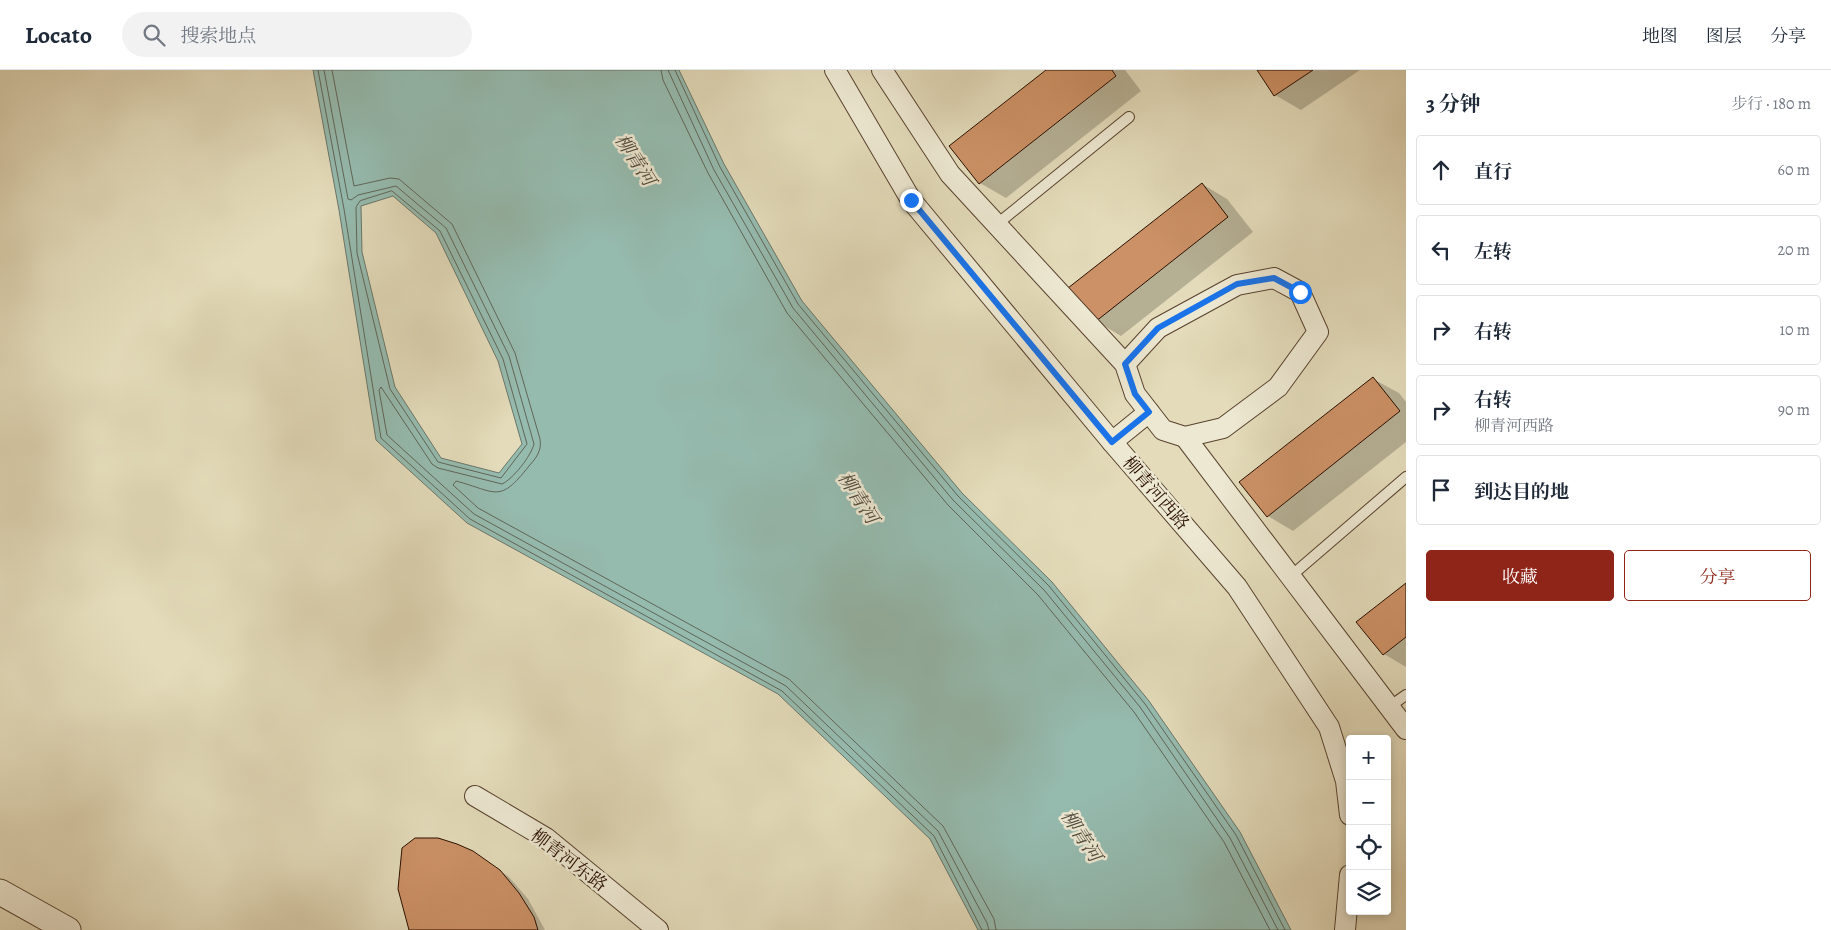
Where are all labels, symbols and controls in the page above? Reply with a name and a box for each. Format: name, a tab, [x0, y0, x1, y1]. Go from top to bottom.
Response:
search box	[122, 12, 472, 57]
text: Locato	[25, 19, 92, 51]
icon: search	[140, 21, 168, 49]
text: 搜索地点	[180, 23, 256, 49]
text: 地图	[1642, 24, 1678, 48]
text: 图层	[1706, 24, 1742, 48]
text: 分享	[1770, 24, 1806, 48]
text: 3 分钟	[1426, 90, 1481, 118]
text: 步行 · 180 m	[1731, 93, 1811, 115]
water label: 柳青河	[609, 129, 663, 193]
icon: ahead	[1427, 156, 1455, 184]
text: 直行	[1474, 159, 1512, 185]
text: 60 m	[1778, 159, 1810, 181]
route end	[900, 189, 923, 212]
icon: left	[1427, 236, 1455, 264]
text: 左转	[1474, 239, 1512, 265]
text: 20 m	[1777, 239, 1810, 261]
route start	[1289, 281, 1312, 304]
icon: right	[1427, 316, 1455, 344]
text: 右转	[1474, 319, 1512, 345]
text: 10 m	[1780, 319, 1810, 341]
text: 右转	[1474, 387, 1512, 413]
icon: right	[1427, 396, 1455, 424]
text: 90 m	[1778, 399, 1810, 421]
text: 柳青河西路	[1474, 415, 1554, 437]
street label: 柳青河西路	[1117, 451, 1195, 535]
water label: 柳青河	[832, 467, 886, 531]
icon: arrive	[1427, 476, 1455, 504]
text: 到达目的地	[1474, 479, 1569, 505]
button: 收藏	[1426, 550, 1614, 601]
button: 分享	[1624, 550, 1811, 601]
map controls	[1346, 735, 1391, 915]
button: +	[1346, 735, 1391, 780]
button: −	[1346, 780, 1391, 825]
water label: 柳青河	[1055, 805, 1109, 869]
street label: 柳青河东路	[526, 823, 612, 897]
button: locate	[1346, 825, 1391, 870]
button: layers	[1346, 870, 1391, 915]

